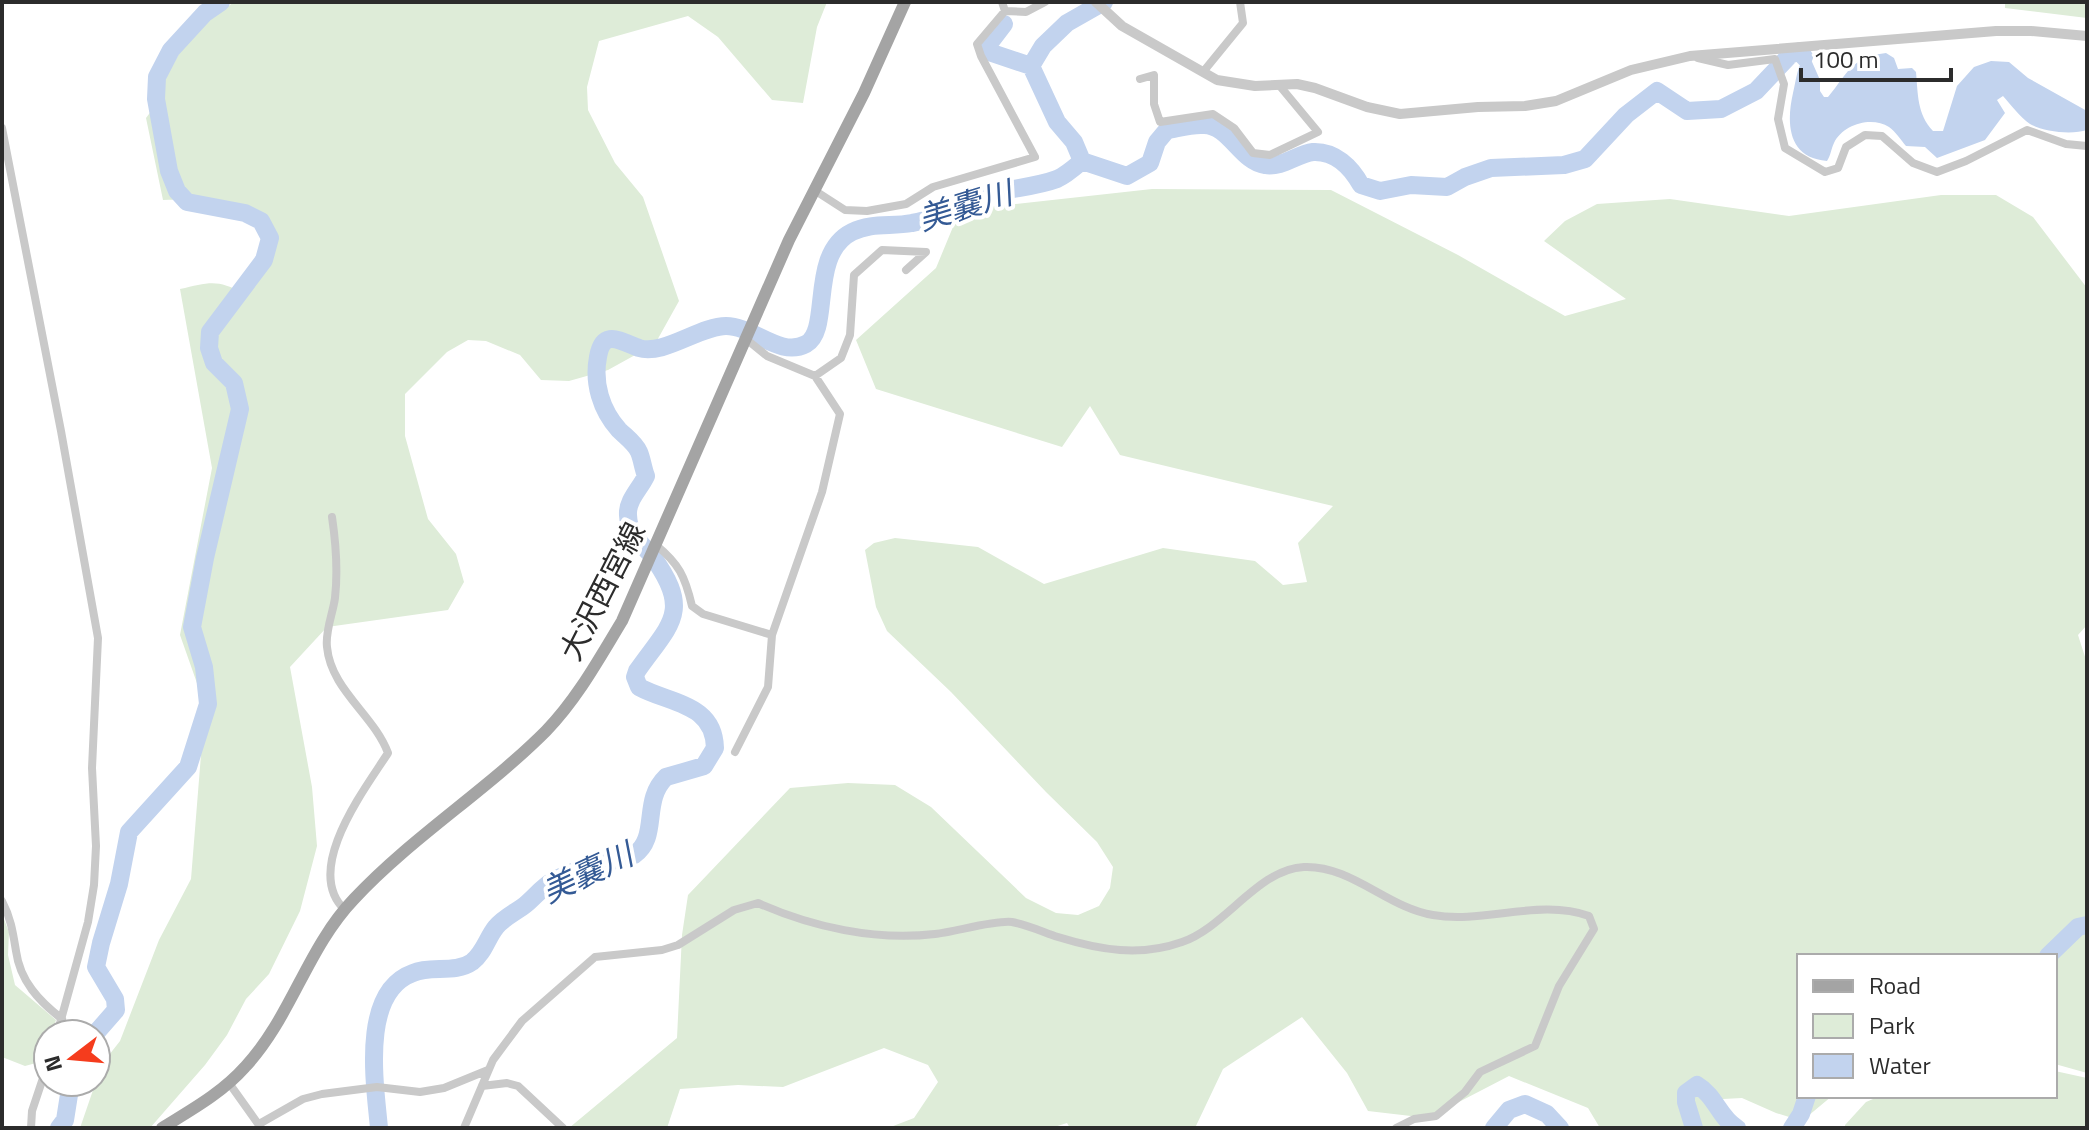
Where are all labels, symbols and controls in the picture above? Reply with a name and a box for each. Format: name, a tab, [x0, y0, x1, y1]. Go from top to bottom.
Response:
scale bar	[1801, 32, 1951, 82]
text: 100 m	[1813, 41, 1879, 77]
water label: 美嚢川	[912, 167, 1021, 242]
street label: 大沢西宮線	[547, 514, 657, 668]
water label: 美嚢川	[533, 829, 643, 914]
legend	[1797, 954, 2057, 1098]
text: Road	[1869, 967, 1921, 1003]
text: Park	[1869, 1007, 1915, 1043]
north arrow	[32, 1018, 112, 1098]
text: Water	[1869, 1047, 1931, 1083]
text: N	[34, 1051, 71, 1076]

